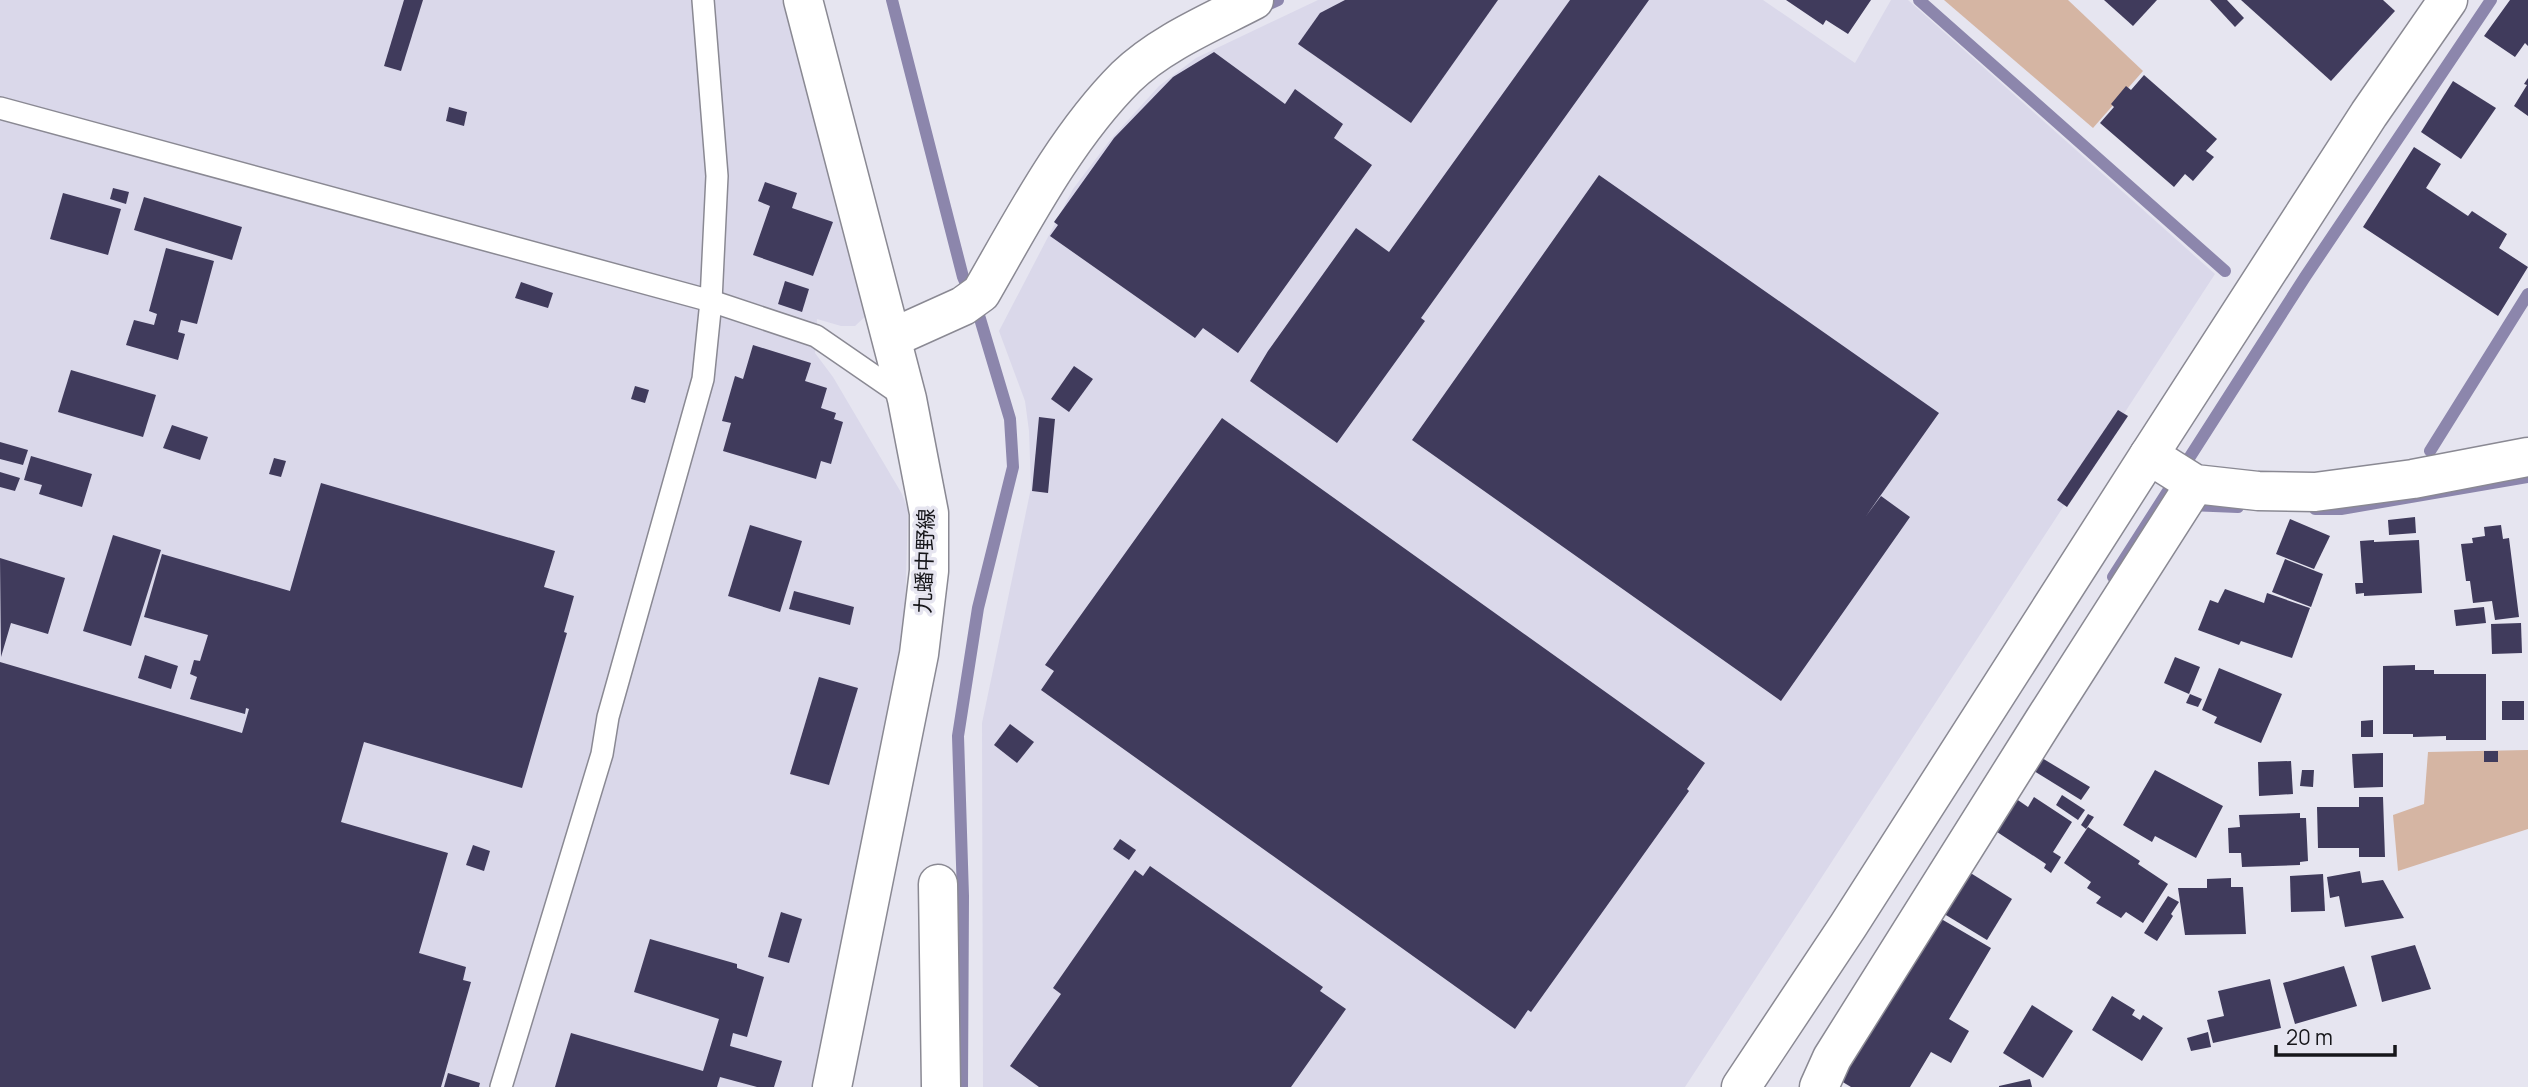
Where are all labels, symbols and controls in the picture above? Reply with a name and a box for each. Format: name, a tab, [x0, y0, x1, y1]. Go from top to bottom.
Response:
street label: 九蟠中野線	[908, 508, 940, 614]
scale bar	[2276, 1014, 2395, 1058]
text: 20 m	[2286, 1023, 2333, 1051]

